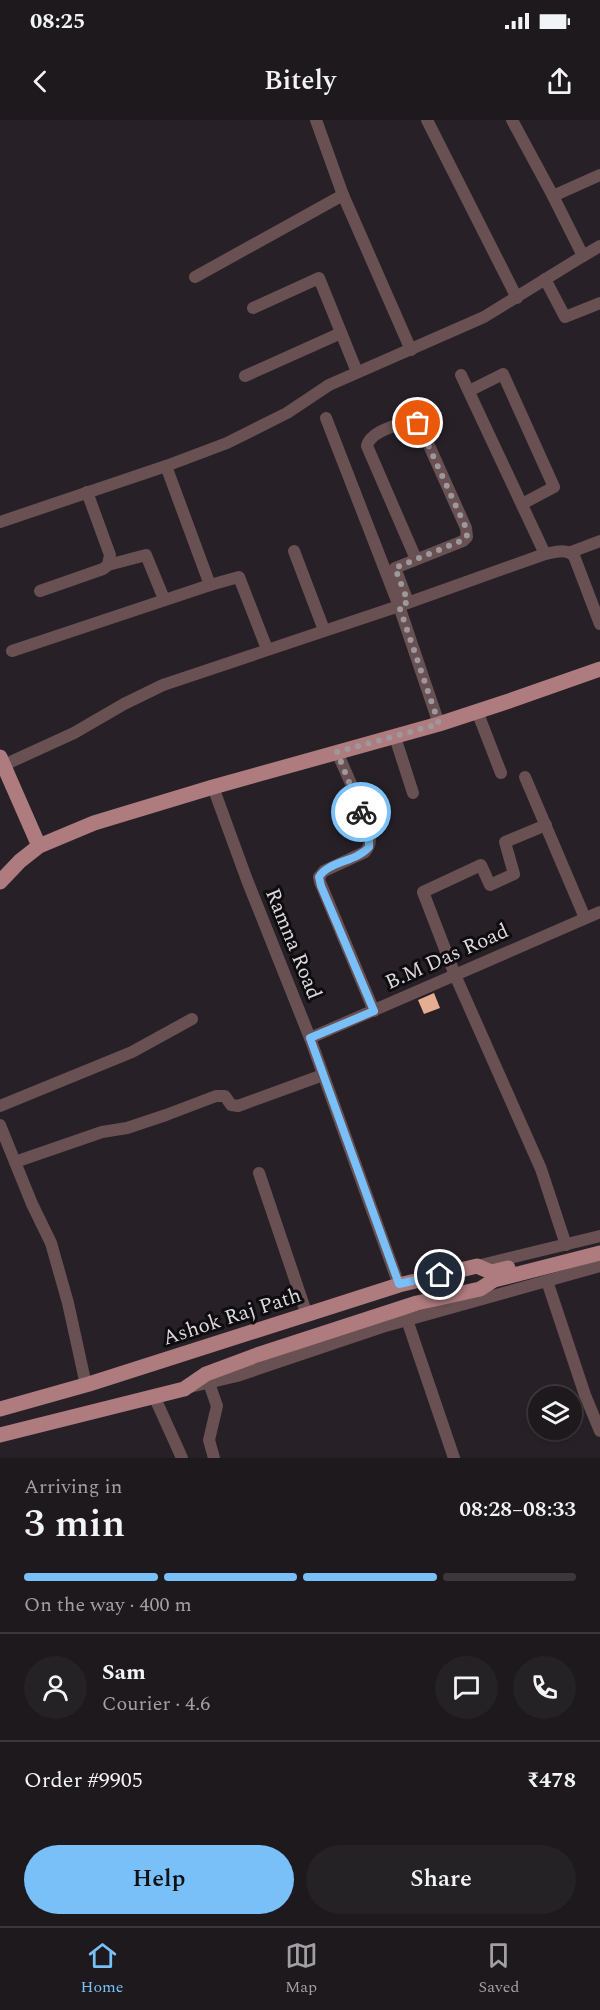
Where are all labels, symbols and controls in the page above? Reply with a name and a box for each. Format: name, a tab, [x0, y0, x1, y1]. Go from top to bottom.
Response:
text: 08:25	[30, 5, 85, 38]
text: Bitely	[264, 60, 336, 102]
icon: back	[24, 65, 57, 98]
icon: share	[543, 65, 576, 98]
pin	[392, 397, 443, 448]
icon: bag	[401, 406, 434, 439]
courier	[331, 782, 391, 842]
icon: bike	[345, 796, 378, 829]
street label: Ramna Road	[256, 884, 330, 1004]
street label: B.M Das Road	[380, 915, 514, 999]
pin	[414, 1249, 465, 1300]
icon: home	[423, 1258, 456, 1291]
street label: Ashok Raj Path	[158, 1279, 306, 1355]
map controls	[528, 1386, 582, 1440]
button: layers	[528, 1386, 582, 1440]
text: Arriving in	[24, 1472, 122, 1502]
text: 08:28–08:33	[459, 1493, 576, 1526]
text: 3 min	[24, 1495, 125, 1554]
text: On the way · 400 m	[24, 1590, 192, 1620]
button: person	[24, 1656, 87, 1719]
text: Sam	[102, 1656, 146, 1689]
button: chat	[435, 1656, 498, 1719]
button: phone	[513, 1656, 576, 1719]
text: Courier · 4.6	[102, 1689, 210, 1719]
text: Order #9905	[24, 1764, 143, 1797]
text: ₹478	[527, 1764, 576, 1797]
button: Help	[24, 1845, 294, 1914]
button: Share	[306, 1845, 576, 1914]
tab: Home	[80, 1939, 124, 1999]
tab: Map	[285, 1939, 318, 1999]
tab: Saved	[478, 1939, 520, 1999]

